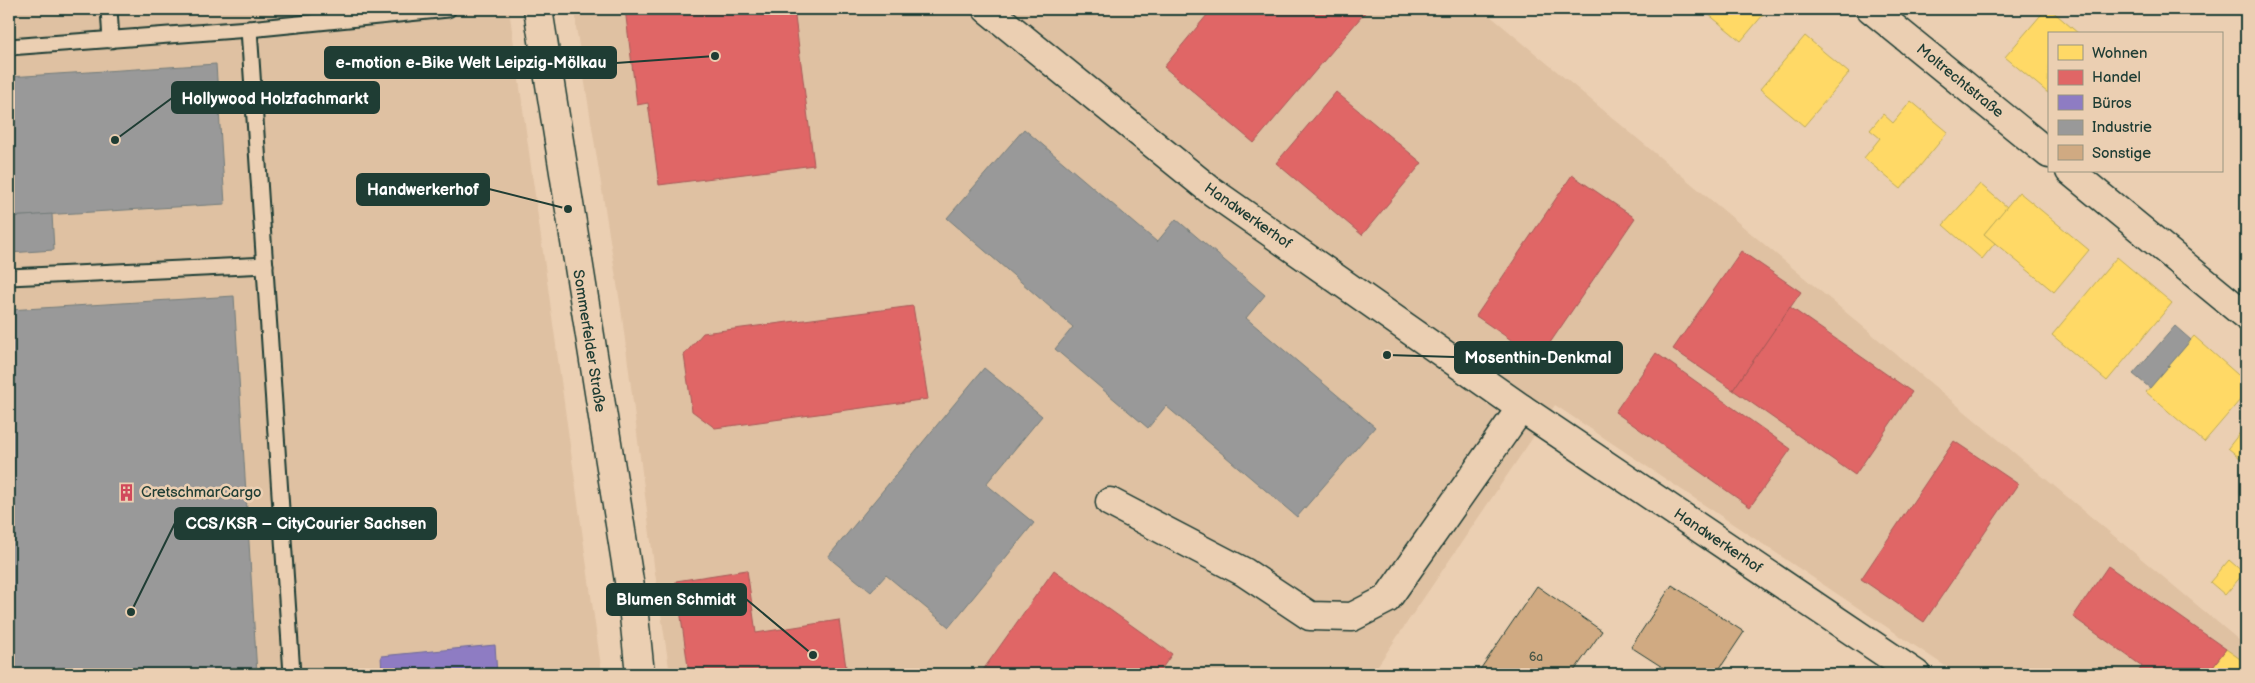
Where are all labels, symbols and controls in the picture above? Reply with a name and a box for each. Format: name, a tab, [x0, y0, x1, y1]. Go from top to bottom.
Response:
legend	[2048, 32, 2222, 172]
street label: Moltrechtstraße	[1912, 40, 2008, 122]
text: Wohnen	[2092, 44, 2147, 63]
callout: e-motion e-Bike Welt Leipzig-Mölkau	[325, 47, 616, 78]
text: e-motion e-Bike Welt Leipzig-Mölkau	[335, 54, 607, 73]
text: Handel	[2092, 68, 2141, 87]
callout: Hollywood Holzfachmarkt	[172, 82, 379, 113]
text: Hollywood Holzfachmarkt	[182, 90, 369, 109]
text: Büros	[2092, 94, 2132, 113]
text: Industrie	[2092, 118, 2152, 137]
text: Sonstige	[2092, 144, 2151, 163]
callout: Handwerkerhof	[357, 174, 489, 205]
street label: Handwerkerhof	[1200, 179, 1296, 254]
text: Handwerkerhof	[367, 181, 480, 200]
street label: Sommerfelder Straße	[568, 268, 610, 414]
callout: Mosenthin-Denkmal	[1455, 342, 1622, 373]
text: Mosenthin-Denkmal	[1465, 349, 1611, 368]
building icon: CretschmarCargo	[117, 482, 137, 502]
place label: CretschmarCargo	[141, 483, 262, 502]
street label: Handwerkerhof	[1670, 504, 1766, 578]
callout: CCS/KSR – CityCourier Sachsen	[175, 508, 436, 539]
text: CCS/KSR – CityCourier Sachsen	[186, 515, 426, 534]
callout: Blumen Schmidt	[607, 584, 746, 615]
text: Blumen Schmidt	[616, 591, 737, 610]
house number: 6a	[1529, 650, 1543, 665]

